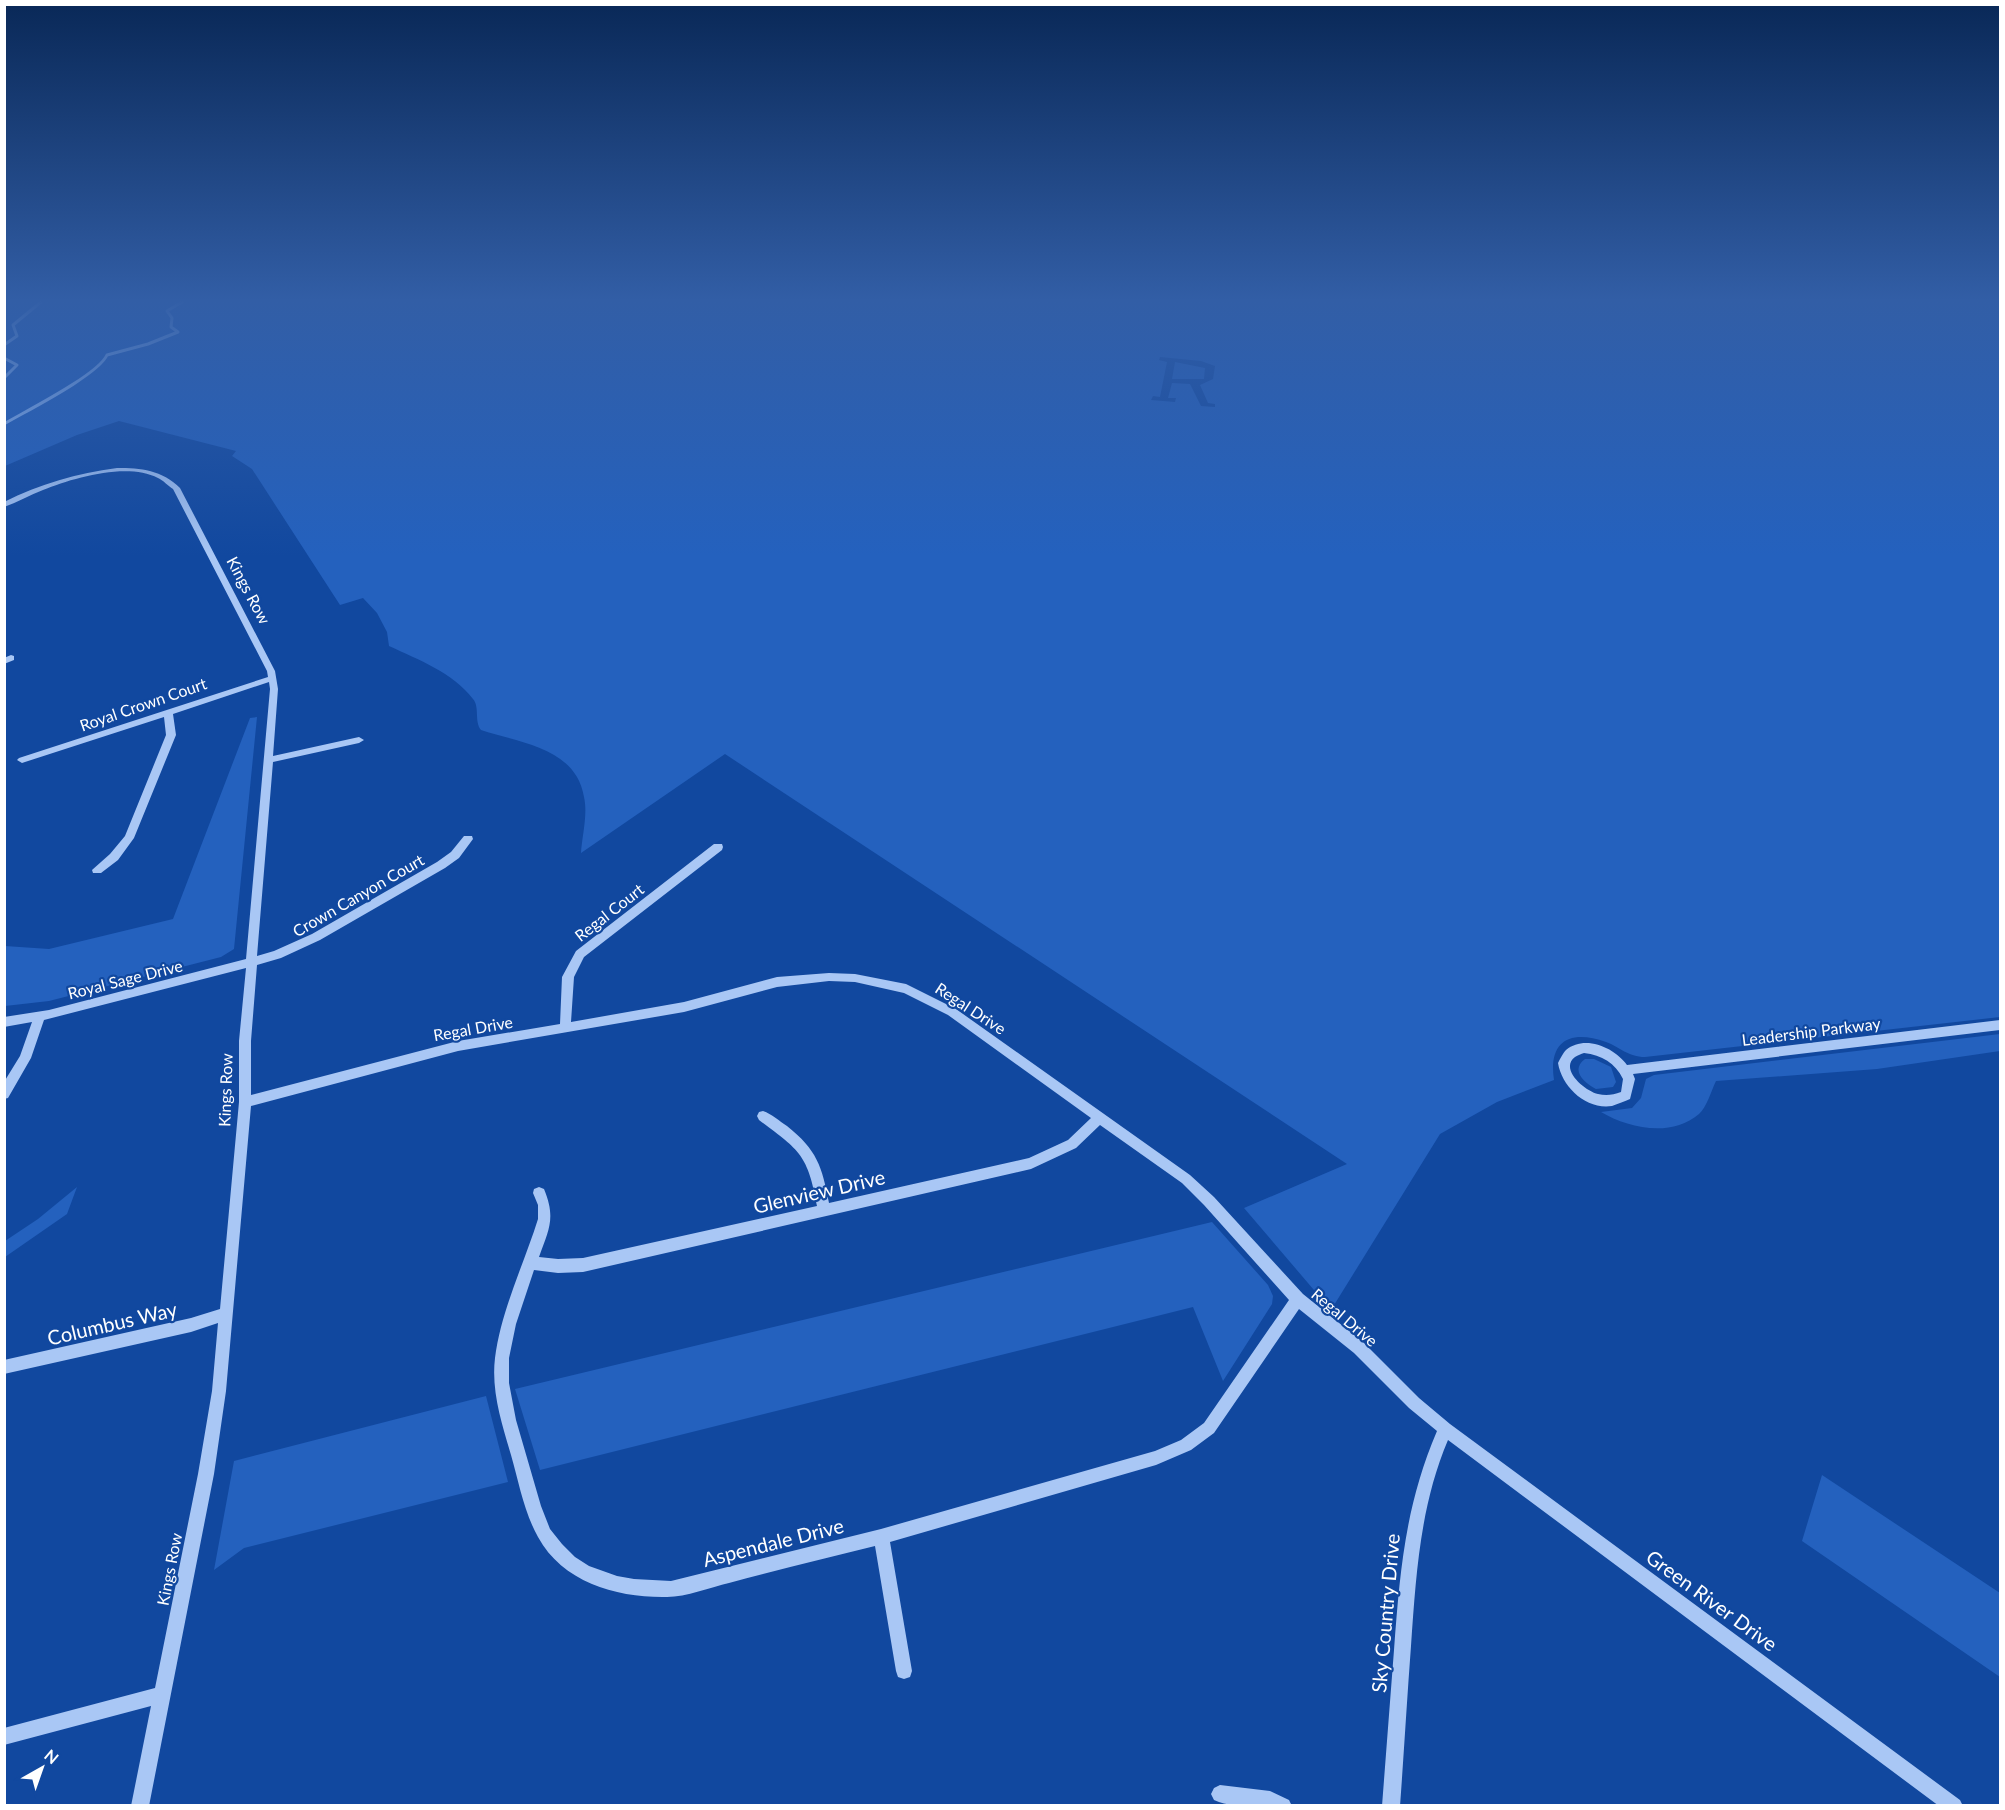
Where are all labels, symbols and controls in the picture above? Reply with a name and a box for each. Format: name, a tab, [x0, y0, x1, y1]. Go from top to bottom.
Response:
street label: Kings Row	[223, 553, 275, 627]
street label: Royal Crown Court	[77, 673, 209, 735]
street label: Crown Canyon Court	[289, 850, 427, 940]
street label: Regal Court	[571, 879, 647, 945]
street label: Royal Sage Drive	[66, 956, 184, 1002]
street label: Regal Drive	[932, 978, 1010, 1038]
street label: Regal Drive	[432, 1012, 514, 1044]
street label: Leadership Parkway	[1741, 1013, 1882, 1049]
street label: Kings Row	[214, 1052, 236, 1127]
street label: Glenview Drive	[751, 1164, 887, 1218]
street label: Regal Drive	[1308, 1284, 1382, 1350]
street label: Columbus Way	[45, 1296, 180, 1350]
street label: Aspendale Drive	[700, 1513, 846, 1571]
street label: Kings Row	[153, 1531, 185, 1607]
street label: Sky Country Drive	[1366, 1532, 1404, 1694]
street label: Green River Drive	[1642, 1544, 1782, 1656]
north arrow	[12, 1738, 72, 1798]
text: N	[41, 1745, 63, 1767]

